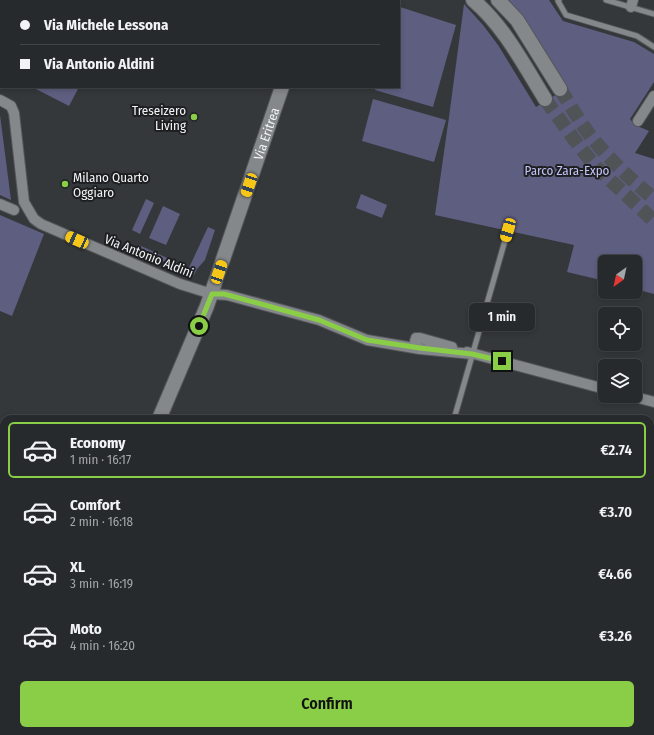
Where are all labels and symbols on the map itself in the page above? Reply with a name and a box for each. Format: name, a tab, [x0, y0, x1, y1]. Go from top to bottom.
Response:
place label: Treseizero Living	[132, 103, 187, 133]
street label: Via Eritrea	[250, 105, 282, 162]
marker: Treseizero Living	[189, 112, 199, 122]
park label: Parco Zara-Expo	[525, 163, 610, 178]
place label: Milano Quarto Oggiaro	[73, 170, 149, 200]
car	[239, 172, 259, 198]
marker: Milano Quarto Oggiaro	[60, 179, 70, 189]
car	[499, 217, 517, 243]
car	[64, 230, 90, 250]
street label: Via Antonio Aldini	[102, 231, 196, 281]
north arrow	[598, 255, 642, 299]
car	[209, 259, 229, 285]
callout: 1 min	[469, 303, 535, 331]
route start	[190, 317, 208, 335]
route end	[493, 352, 511, 370]

